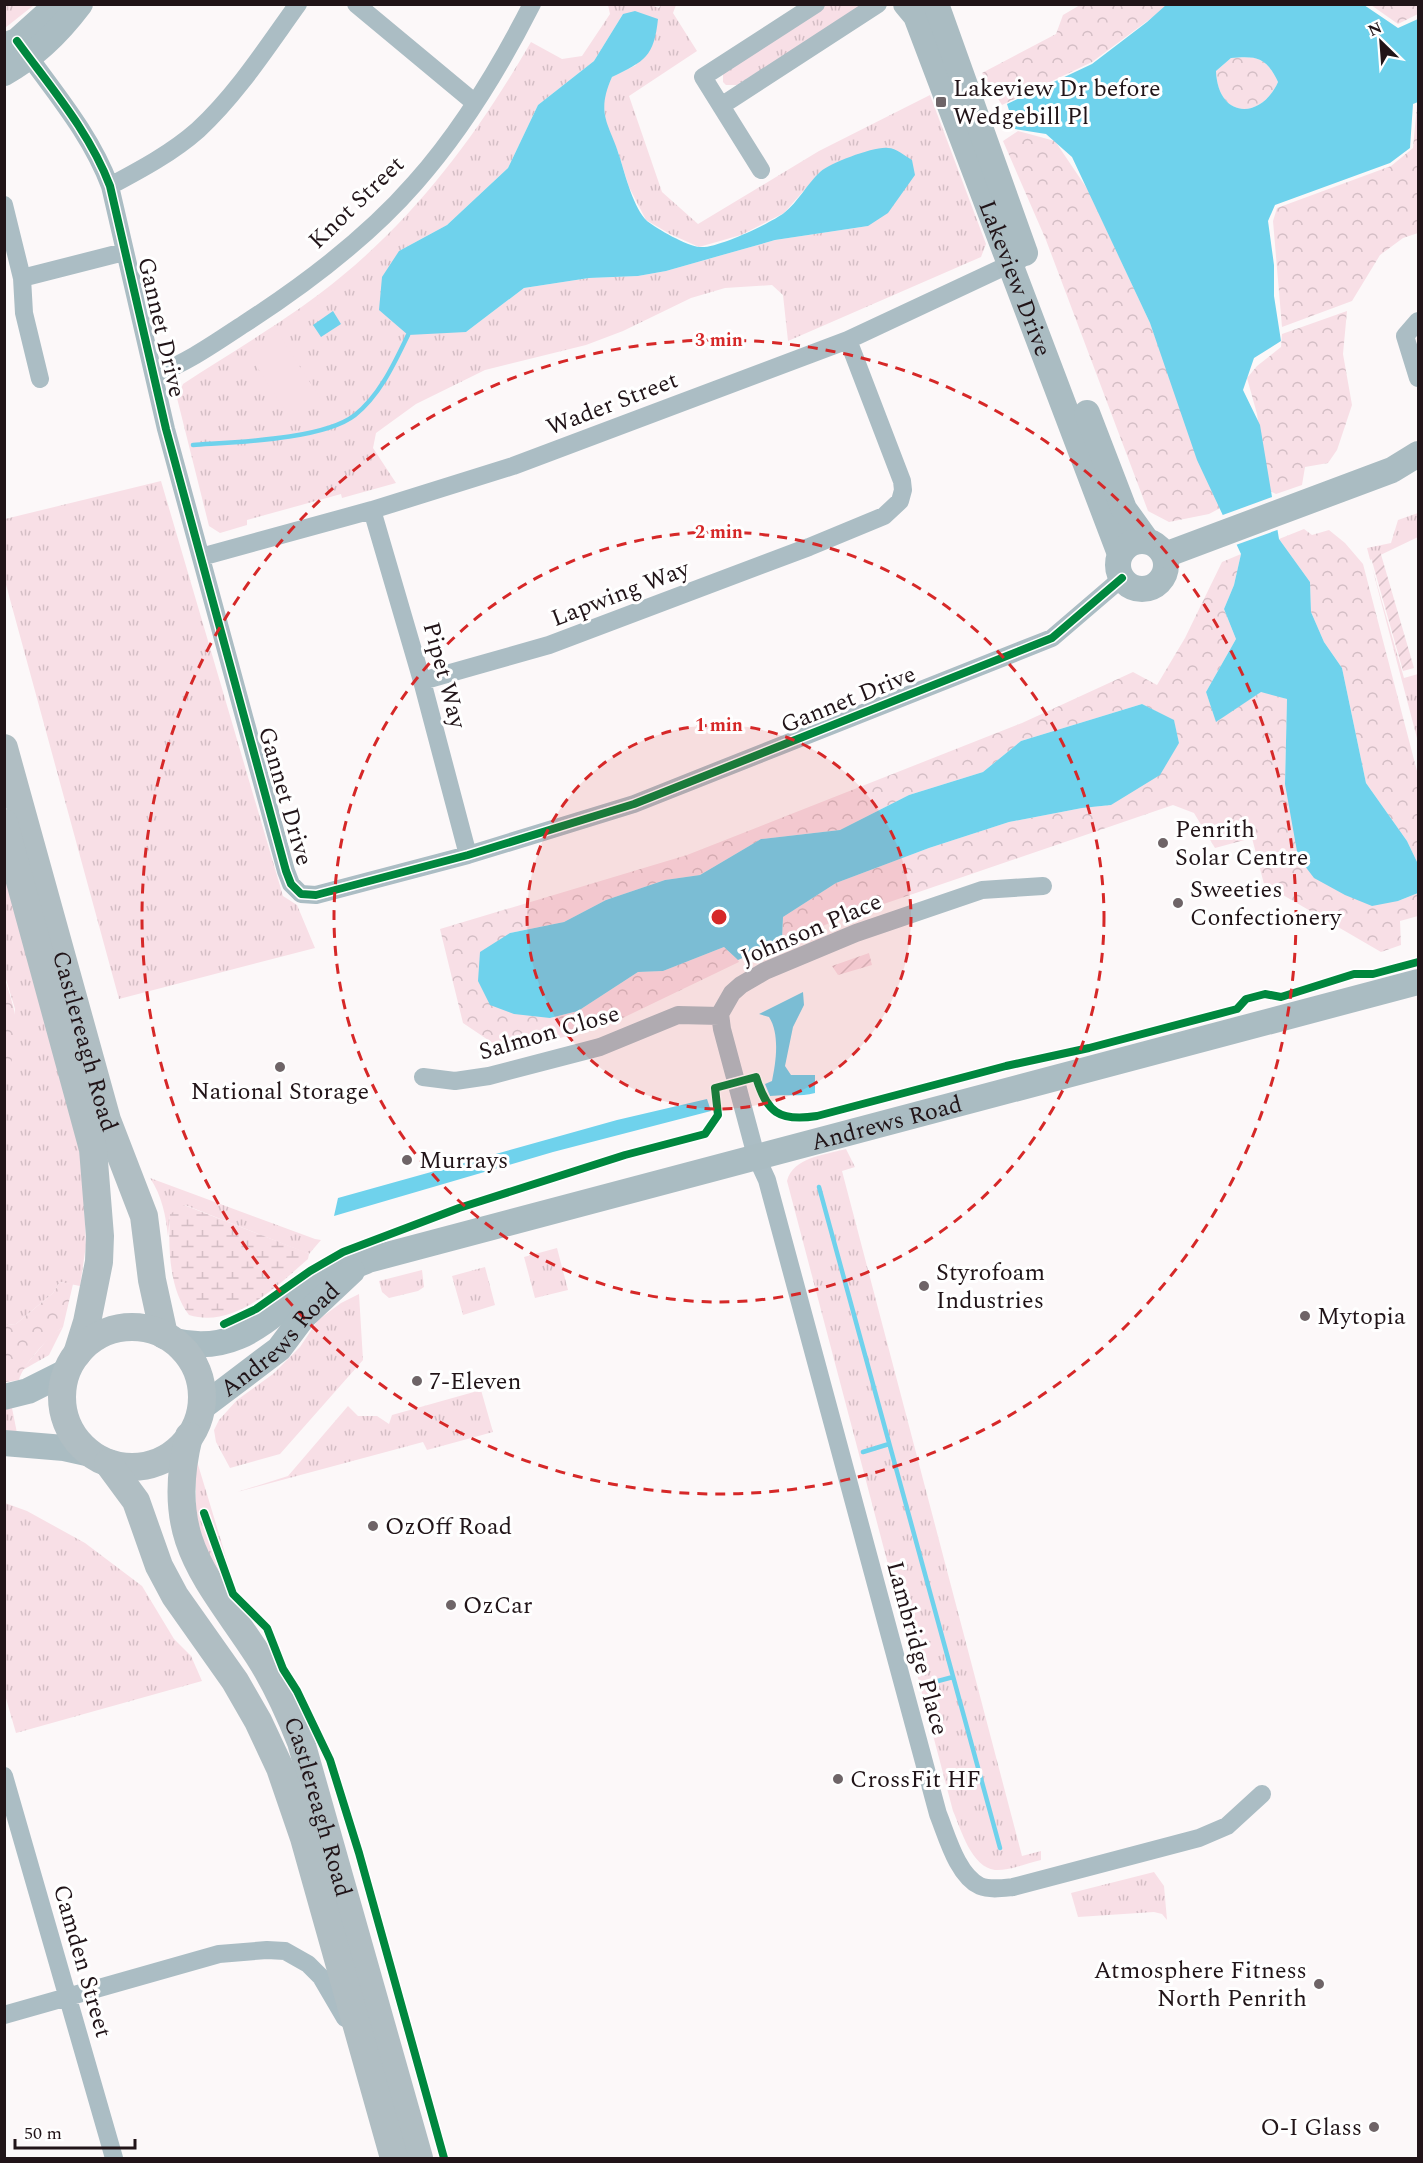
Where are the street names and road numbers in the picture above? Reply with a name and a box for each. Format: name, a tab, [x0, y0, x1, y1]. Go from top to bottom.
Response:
street label: Knot Street	[300, 148, 413, 258]
street label: Lakeview Drive	[968, 195, 1061, 362]
street label: Gannet Drive	[127, 254, 195, 401]
street label: Wader Street	[541, 362, 683, 446]
street label: Lapwing Way	[546, 551, 696, 637]
street label: Pipet Way	[413, 618, 476, 734]
street label: Gannet Drive	[775, 656, 921, 743]
street label: Gannet Drive	[248, 723, 322, 870]
street label: Johnson Place	[735, 884, 888, 976]
street label: Castlereagh Road	[42, 947, 127, 1137]
street label: Salmon Close	[475, 996, 624, 1070]
street label: Andrews Road	[807, 1086, 966, 1161]
street label: Andrews Road	[213, 1274, 349, 1407]
street label: Lambridge Place	[876, 1557, 958, 1739]
street label: Castlereagh Road	[273, 1711, 361, 1901]
street label: Camden Street	[43, 1880, 121, 2042]

